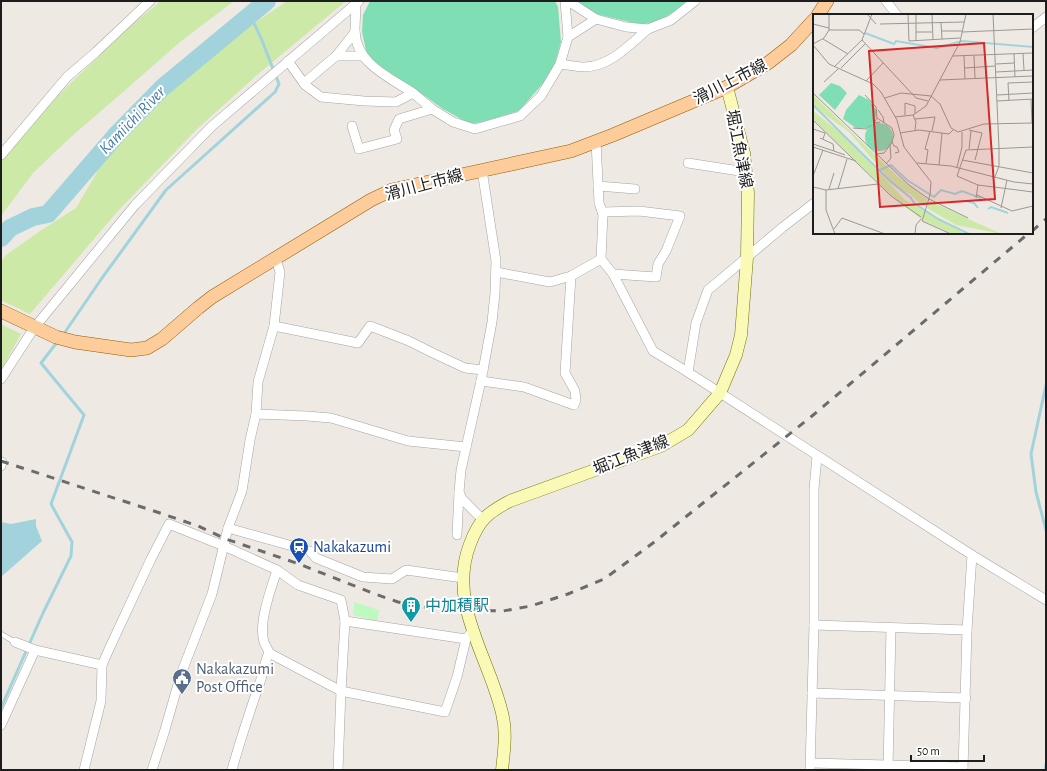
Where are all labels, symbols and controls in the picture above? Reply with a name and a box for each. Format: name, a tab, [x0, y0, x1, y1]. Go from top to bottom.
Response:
inset map	[813, 14, 1033, 234]
street label: 滑川上市線	[690, 56, 769, 107]
water label: Kamiichi River	[96, 83, 169, 157]
street label: 堀江魚津線	[724, 108, 756, 190]
street label: 滑川上市線	[383, 166, 465, 203]
street label: 堀江魚津線	[590, 431, 671, 477]
station icon: Nakakazumi	[288, 536, 310, 564]
place label: Nakakazumi	[313, 539, 391, 555]
building icon: 中加積駅	[400, 595, 422, 623]
place label: 中加積駅	[425, 597, 489, 614]
place label: Nakakazumi Post Office	[196, 661, 274, 695]
public building icon: Nakakazumi Post Office	[171, 667, 193, 695]
scale bar	[911, 737, 984, 763]
text: 50 m	[917, 745, 940, 757]

